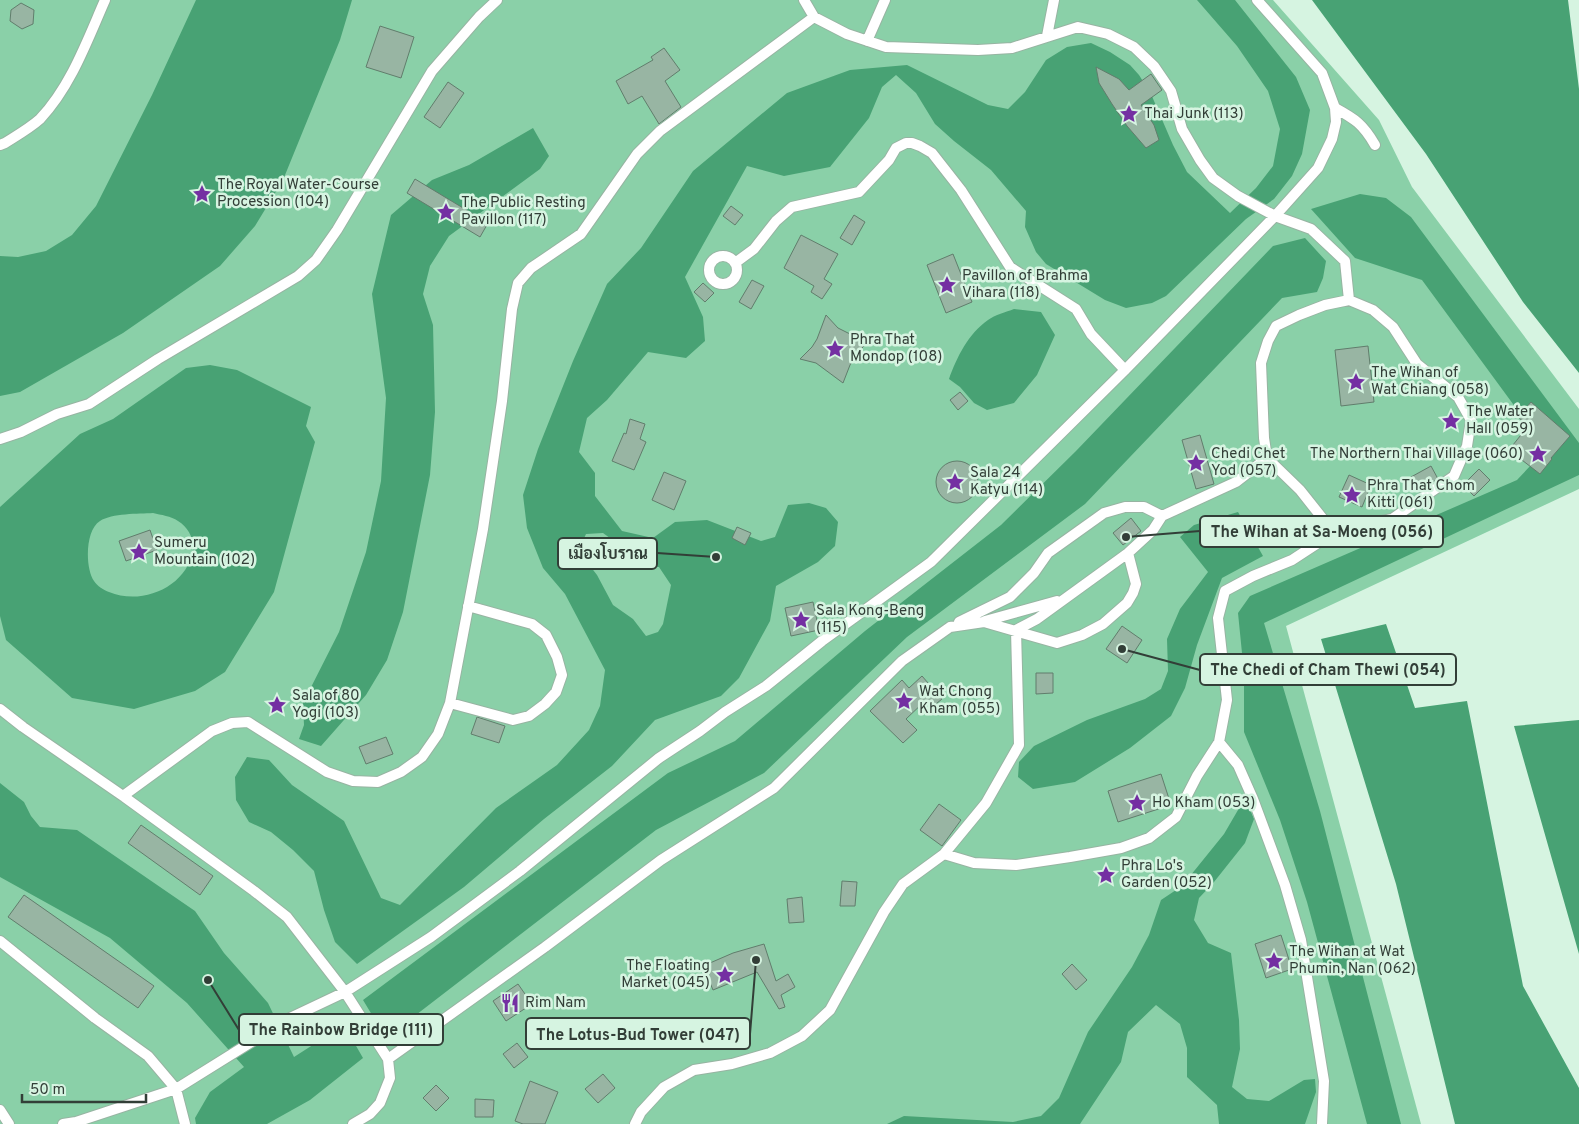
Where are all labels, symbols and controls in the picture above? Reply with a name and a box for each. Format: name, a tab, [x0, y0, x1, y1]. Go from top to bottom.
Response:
place icon: Thai Junk (113)	[1118, 103, 1140, 125]
place label: Thai Junk (113)	[1144, 105, 1244, 124]
place label: The Royal Water-Course Procession (104)	[217, 176, 379, 212]
place icon: The Royal Water-Course Procession (104)	[191, 183, 213, 205]
place label: The Public Resting Pavillon (117)	[461, 194, 586, 230]
place icon: The Public Resting Pavillon (117)	[435, 201, 457, 223]
place label: Pavillon of Brahma Vihara (118)	[962, 267, 1088, 303]
place icon: Pavillon of Brahma Vihara (118)	[936, 274, 958, 296]
place label: Phra That Mondop (108)	[850, 331, 942, 367]
place icon: Phra That Mondop (108)	[824, 338, 846, 360]
place label: The Wihan of Wat Chiang (058)	[1371, 364, 1489, 400]
place icon: The Wihan of Wat Chiang (058)	[1345, 371, 1367, 393]
place label: The Water Hall (059)	[1466, 403, 1534, 439]
place icon: The Water Hall (059)	[1440, 410, 1462, 432]
place icon: The Northern Thai Village (060)	[1527, 443, 1549, 465]
place label: Chedi Chet Yod (057)	[1211, 445, 1285, 481]
place label: The Northern Thai Village (060)	[1310, 445, 1523, 464]
place icon: Chedi Chet Yod (057)	[1185, 452, 1207, 474]
place label: Sala 24 Katyu (114)	[970, 464, 1043, 500]
place icon: Sala 24 Katyu (114)	[944, 471, 966, 493]
place label: Phra That Chom Kitti (061)	[1367, 477, 1475, 513]
place icon: Phra That Chom Kitti (061)	[1341, 484, 1363, 506]
callout: The Wihan at Sa-Moeng (056)	[1200, 516, 1443, 547]
text: The Wihan at Sa-Moeng (056)	[1211, 523, 1433, 543]
place label: Sumeru Mountain (102)	[154, 534, 255, 570]
callout: เมืองโบราณ	[558, 538, 657, 569]
place icon: Sumeru Mountain (102)	[128, 541, 150, 563]
text: เมืองโบราณ	[568, 542, 648, 565]
place label: Sala Kong-Beng (115)	[816, 602, 924, 638]
place icon: Sala Kong-Beng (115)	[790, 609, 812, 631]
callout: The Chedi of Cham Thewi (054)	[1200, 654, 1456, 685]
text: The Chedi of Cham Thewi (054)	[1210, 661, 1446, 681]
place label: Wat Chong Kham (055)	[919, 683, 1000, 719]
place label: Sala of 80 Yogi (103)	[292, 687, 360, 723]
place icon: Wat Chong Kham (055)	[893, 690, 915, 712]
place icon: Sala of 80 Yogi (103)	[266, 694, 288, 716]
place icon: Ho Kham (053)	[1126, 792, 1148, 814]
place label: Ho Kham (053)	[1152, 794, 1255, 813]
place label: Phra Lo's Garden (052)	[1121, 857, 1212, 893]
place icon: Phra Lo's Garden (052)	[1095, 864, 1117, 886]
place label: The Wihan at Wat Phumin, Nan (062)	[1289, 943, 1416, 979]
place icon: The Wihan at Wat Phumin, Nan (062)	[1263, 950, 1285, 972]
place label: The Floating Market (045)	[621, 957, 710, 993]
place icon: The Floating Market (045)	[714, 964, 736, 986]
restaurant icon: Rim Nam	[499, 992, 521, 1014]
place label: Rim Nam	[525, 994, 586, 1013]
callout: The Rainbow Bridge (111)	[239, 1014, 443, 1045]
callout: The Lotus-Bud Tower (047)	[526, 1018, 750, 1049]
text: The Rainbow Bridge (111)	[249, 1021, 433, 1041]
text: The Lotus-Bud Tower (047)	[536, 1026, 740, 1046]
scale bar	[22, 1072, 146, 1104]
text: 50 m	[30, 1081, 65, 1100]

